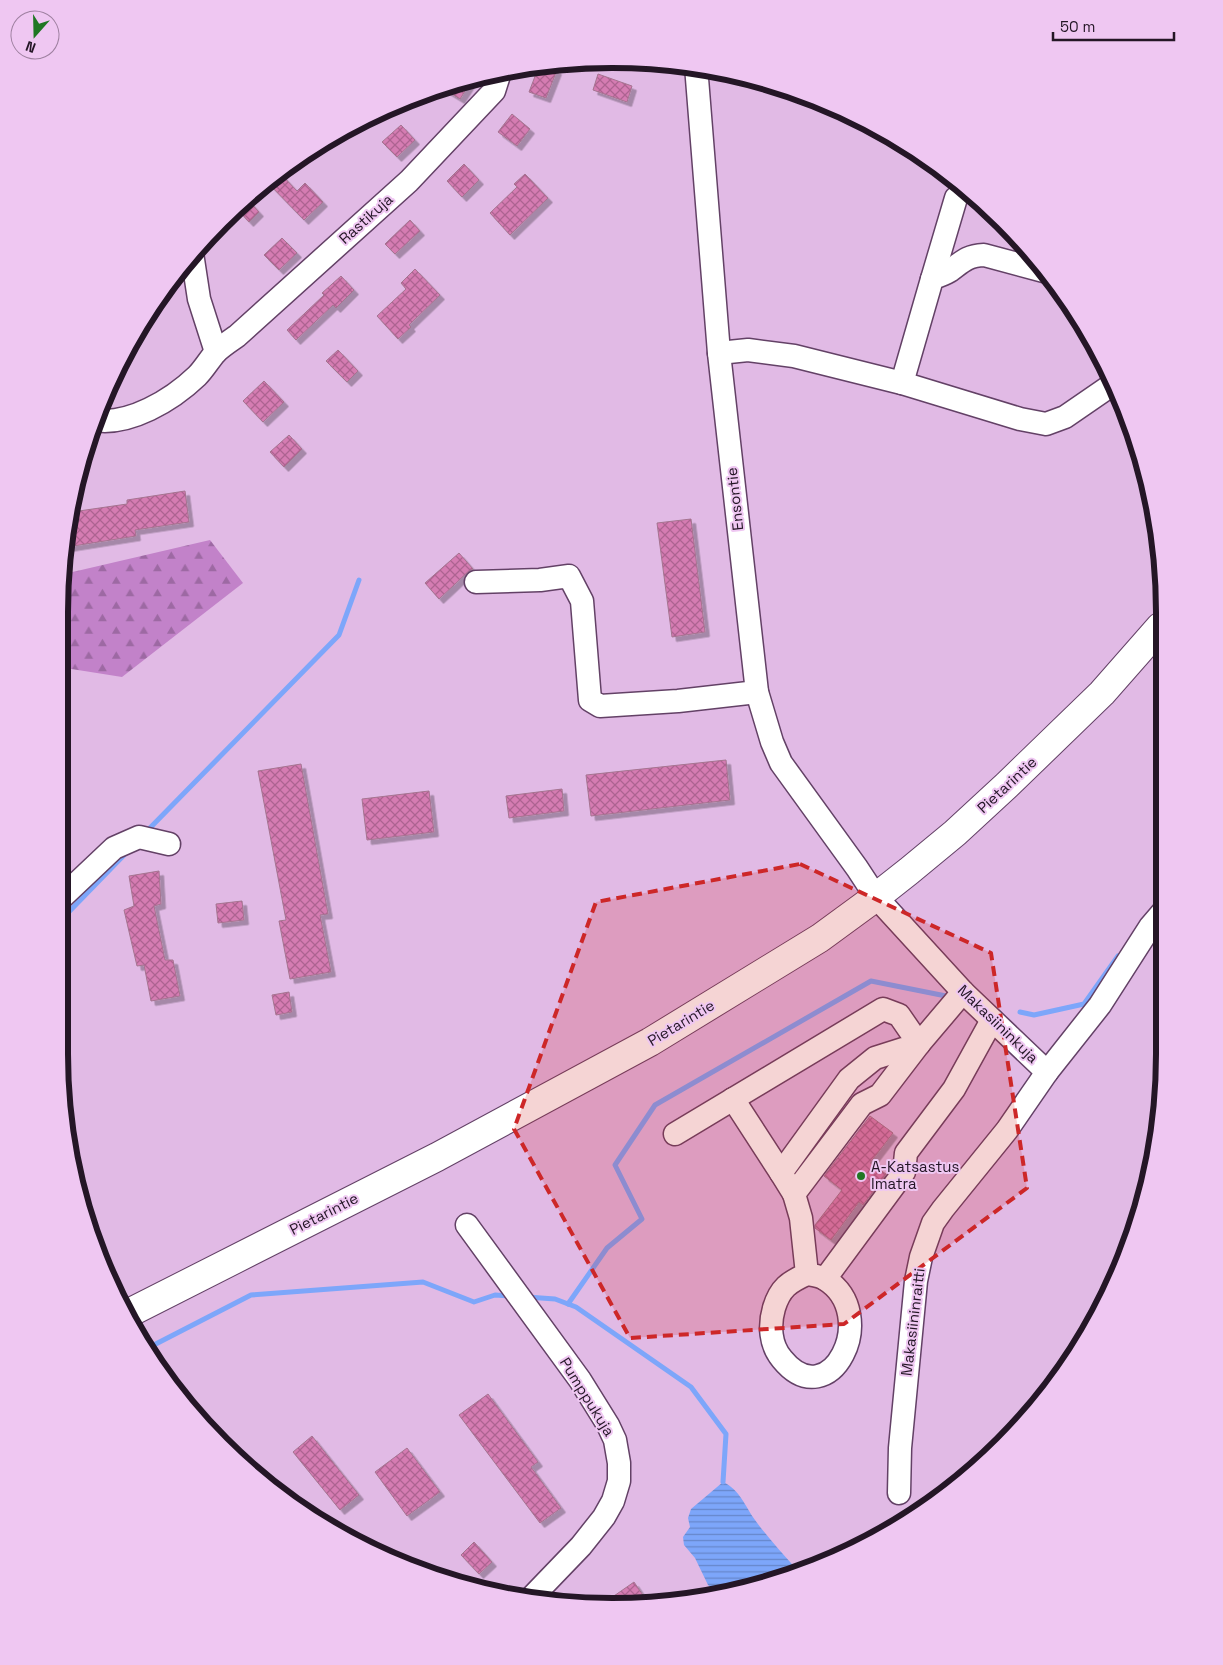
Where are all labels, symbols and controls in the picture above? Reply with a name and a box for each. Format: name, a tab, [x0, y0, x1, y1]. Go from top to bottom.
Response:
north arrow	[10, 10, 60, 60]
scale bar	[1053, 10, 1174, 42]
text: 50 m	[1060, 17, 1095, 36]
text: N	[23, 37, 38, 57]
street label: Rastikuja	[335, 189, 397, 248]
street label: Ensontie	[722, 466, 747, 532]
street label: Pietarintie	[973, 752, 1040, 817]
street label: Makasiininkuja	[954, 980, 1043, 1067]
street label: Pietarintie	[644, 995, 718, 1050]
place label: A-Katsastus Imatra	[871, 1157, 960, 1193]
marker: A-Katsastus Imatra	[855, 1170, 867, 1182]
street label: Pietarintie	[286, 1188, 361, 1239]
street label: Makasiininraitti	[896, 1267, 929, 1377]
street label: Pumppukuja	[556, 1354, 619, 1440]

